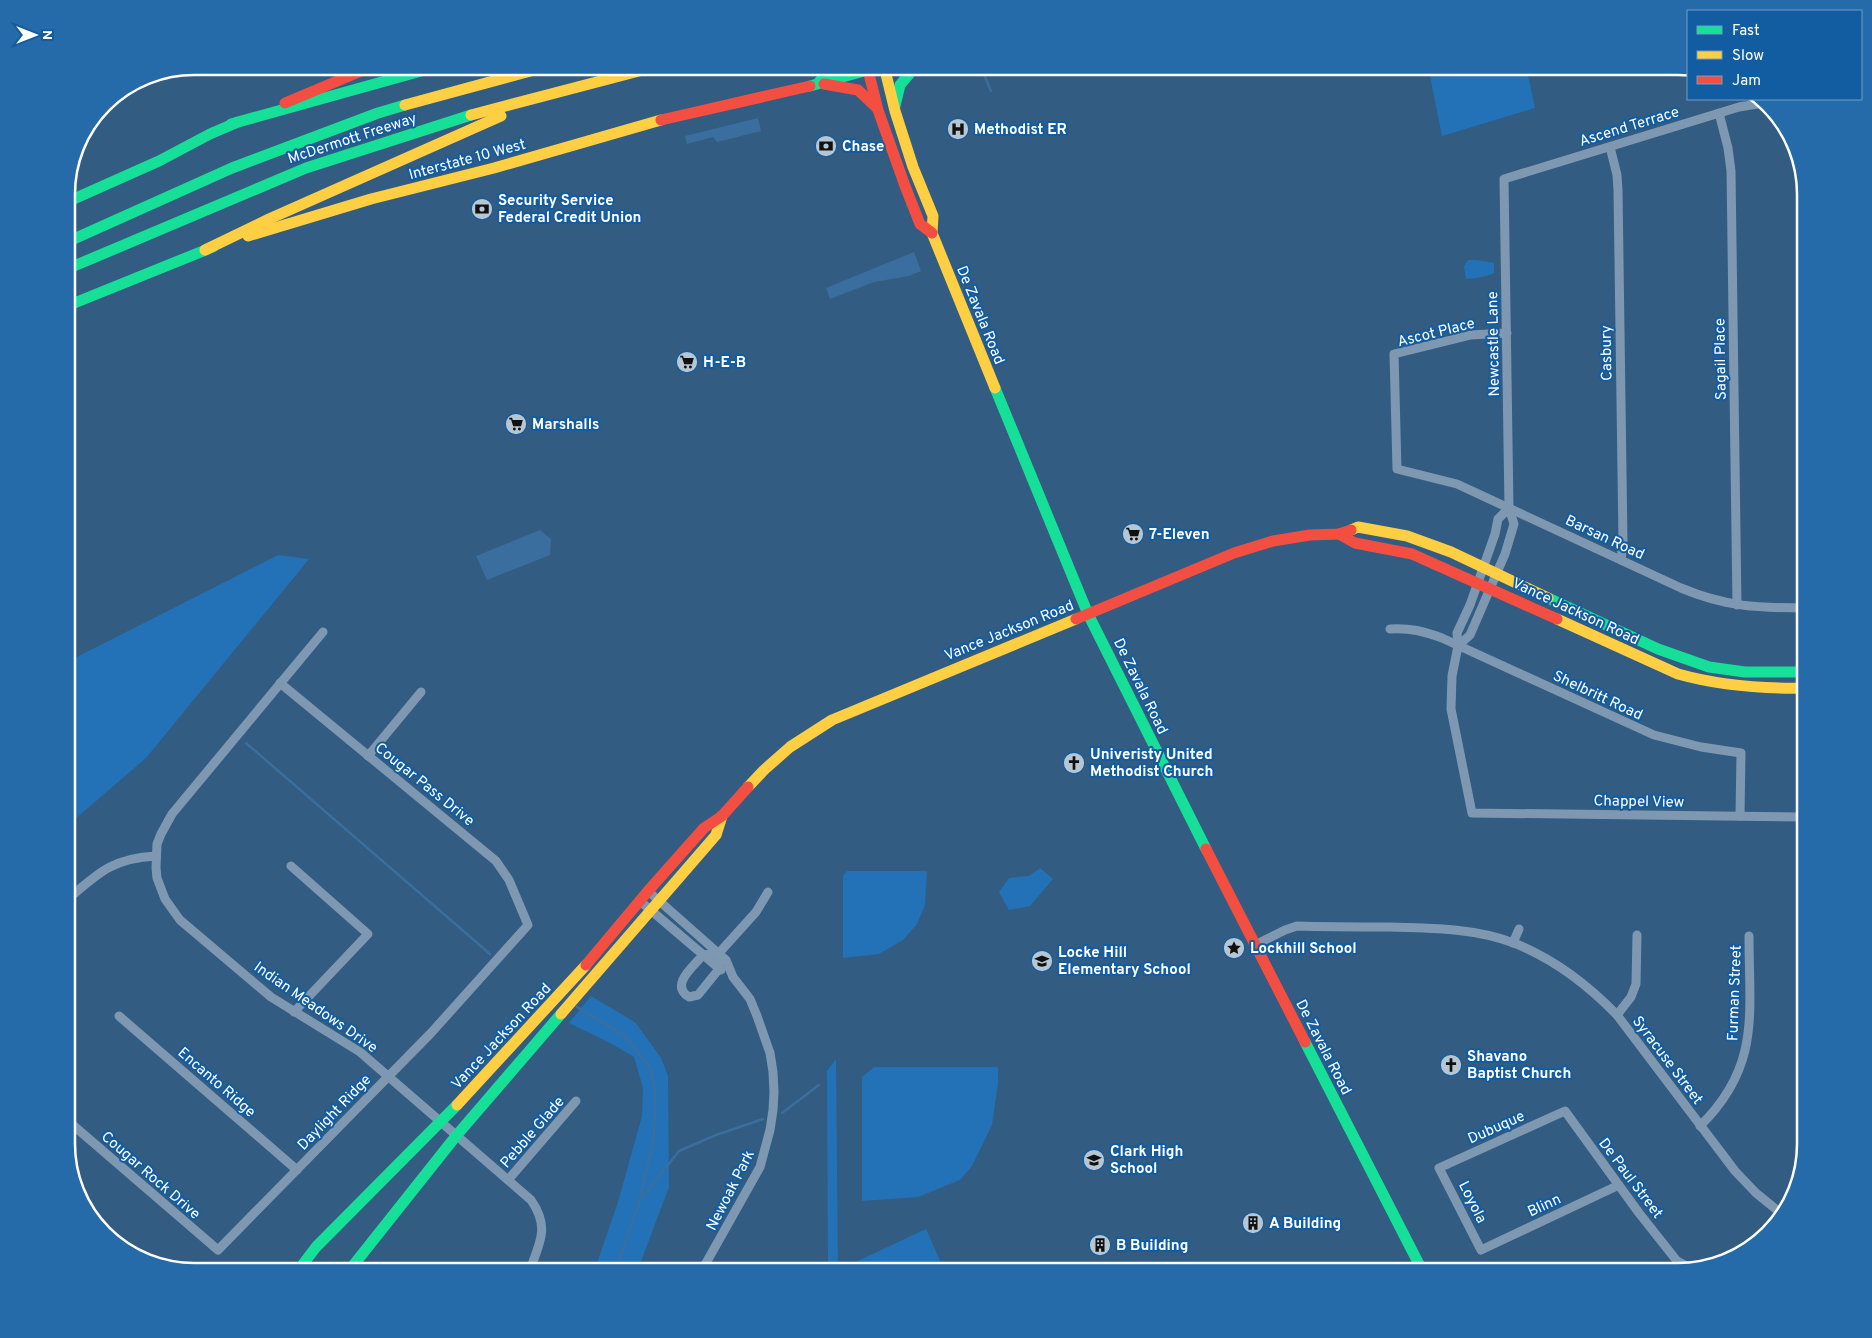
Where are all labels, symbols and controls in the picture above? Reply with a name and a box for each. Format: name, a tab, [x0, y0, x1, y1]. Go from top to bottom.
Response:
north arrow	[10, 10, 60, 60]
legend	[1687, 10, 1862, 100]
text: Fast	[1732, 22, 1760, 41]
text: N	[38, 30, 55, 40]
text: Slow	[1732, 47, 1764, 66]
text: Jam	[1732, 72, 1761, 91]
street label: Ascend Terrace	[1577, 103, 1682, 152]
street label: McDermott Freeway	[285, 110, 420, 169]
hospital icon: Methodist ER	[946, 117, 970, 141]
place label: Methodist ER	[974, 121, 1067, 140]
bank icon: Chase	[814, 134, 838, 158]
street label: Interstate 10 West	[407, 136, 528, 185]
place label: Chase	[842, 138, 884, 157]
place label: Security Service Federal Credit Union	[498, 192, 641, 228]
bank icon: Security Service Federal Credit Union	[470, 197, 494, 221]
street label: De Zavala Road	[951, 263, 1008, 368]
street label: Newcastle Lane	[1484, 291, 1505, 397]
street label: Ascot Place	[1396, 315, 1477, 352]
street label: Sagail Place	[1711, 318, 1732, 400]
street label: Casbury	[1598, 325, 1617, 381]
supermarket icon: H-E-B	[675, 350, 699, 374]
place label: H-E-B	[703, 354, 746, 373]
supermarket icon: Marshalls	[504, 412, 528, 436]
place label: Marshalls	[532, 416, 599, 435]
street label: Barsan Road	[1562, 512, 1647, 565]
supermarket icon: 7-Eleven	[1121, 522, 1145, 546]
place label: 7-Eleven	[1149, 526, 1210, 545]
street label: Vance Jackson Road	[1509, 575, 1642, 650]
street label: Vance Jackson Road	[942, 597, 1077, 666]
street label: De Zavala Road	[1108, 635, 1171, 738]
street label: Shelbritt Road	[1549, 667, 1645, 725]
street label: Cougar Pass Drive	[370, 739, 478, 831]
place label: Univeristy United Methodist Church	[1090, 746, 1213, 782]
church icon: Univeristy United Methodist Church	[1062, 751, 1086, 775]
street label: Chappel View	[1594, 792, 1685, 813]
place icon: Lockhill School	[1222, 936, 1246, 960]
place label: Lockhill School	[1250, 940, 1357, 959]
place label: Locke Hill Elementary School	[1058, 944, 1191, 980]
street label: Furman Street	[1724, 945, 1747, 1042]
school or university icon: Locke Hill Elementary School	[1030, 949, 1054, 973]
street label: Indian Meadows Drive	[250, 958, 381, 1058]
street label: Vance Jackson Road	[448, 980, 556, 1094]
street label: De Zavala Road	[1290, 997, 1355, 1099]
street label: Syracuse Street	[1627, 1013, 1706, 1109]
street label: Encanto Ridge	[173, 1044, 259, 1122]
place label: Shavano Baptist Church	[1467, 1048, 1571, 1084]
church icon: Shavano Baptist Church	[1439, 1053, 1463, 1077]
street label: Daylight Ridge	[294, 1071, 376, 1155]
street label: Pebble Glade	[497, 1093, 569, 1173]
street label: Dubuque	[1465, 1107, 1528, 1149]
street label: Cougar Rock Drive	[97, 1128, 204, 1224]
street label: De Paul Street	[1593, 1135, 1666, 1223]
place label: Clark High School	[1110, 1143, 1183, 1179]
street label: Newoak Park	[703, 1147, 760, 1234]
school or university icon: Clark High School	[1082, 1148, 1106, 1172]
street label: Loyola	[1453, 1178, 1490, 1227]
street label: Blinn	[1525, 1190, 1564, 1222]
building icon: A Building	[1241, 1211, 1265, 1235]
place label: A Building	[1269, 1215, 1341, 1234]
building icon: B Building	[1088, 1233, 1112, 1257]
place label: B Building	[1116, 1237, 1188, 1256]

